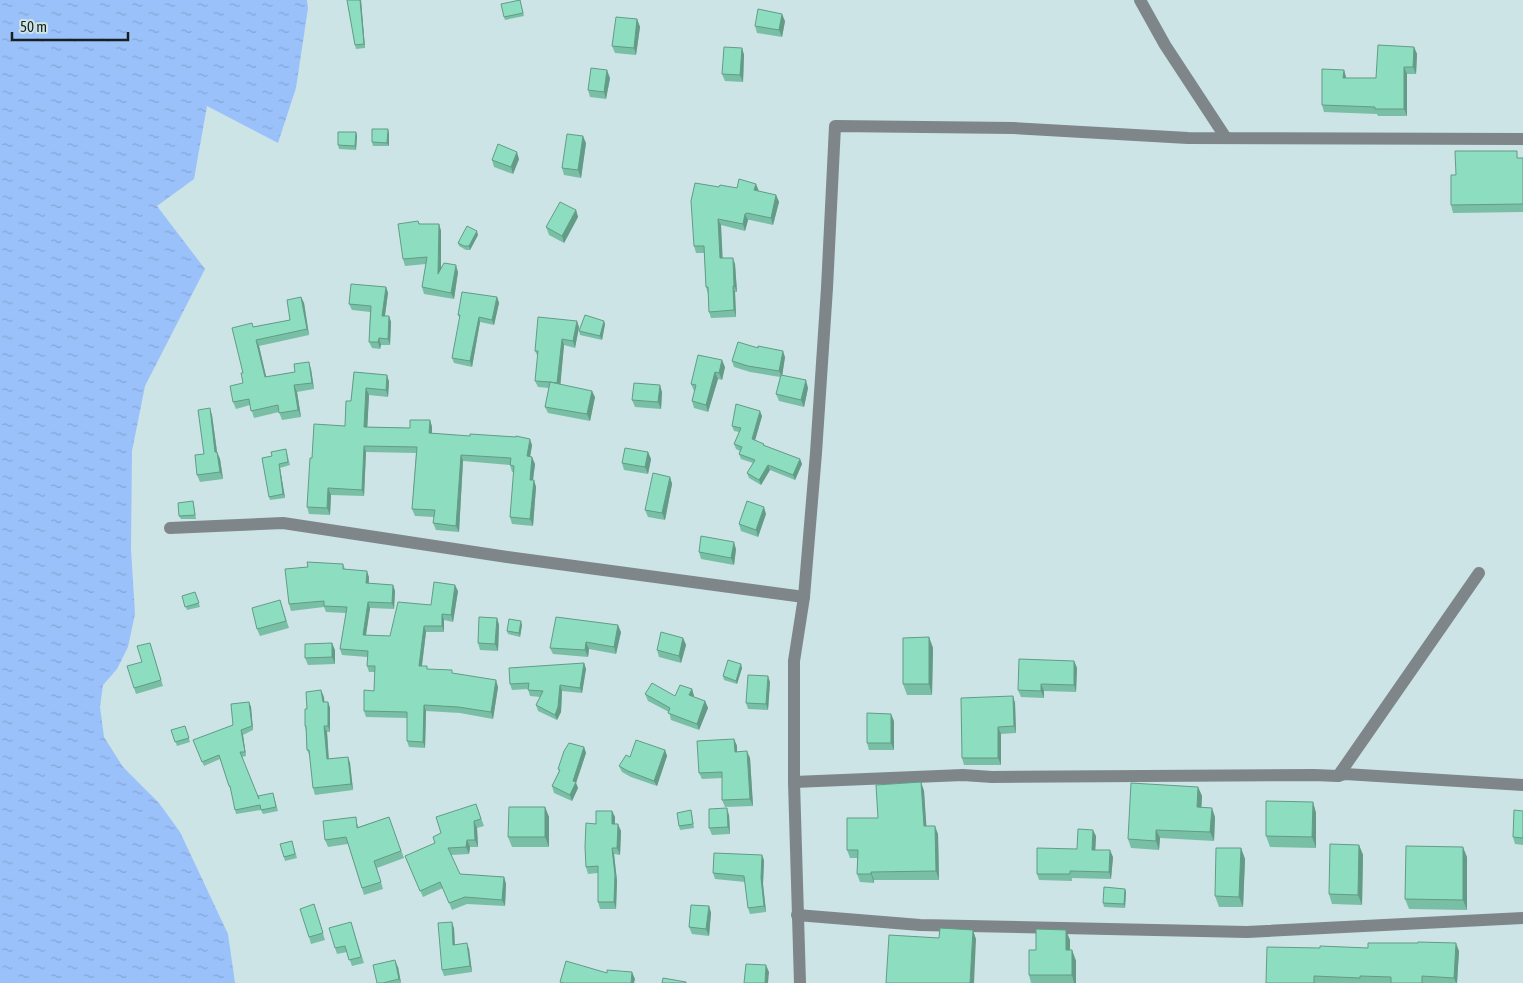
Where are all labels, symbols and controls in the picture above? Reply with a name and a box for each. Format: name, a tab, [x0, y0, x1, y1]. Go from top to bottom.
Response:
scale bar	[12, 10, 129, 42]
text: 50 m	[20, 18, 47, 35]

